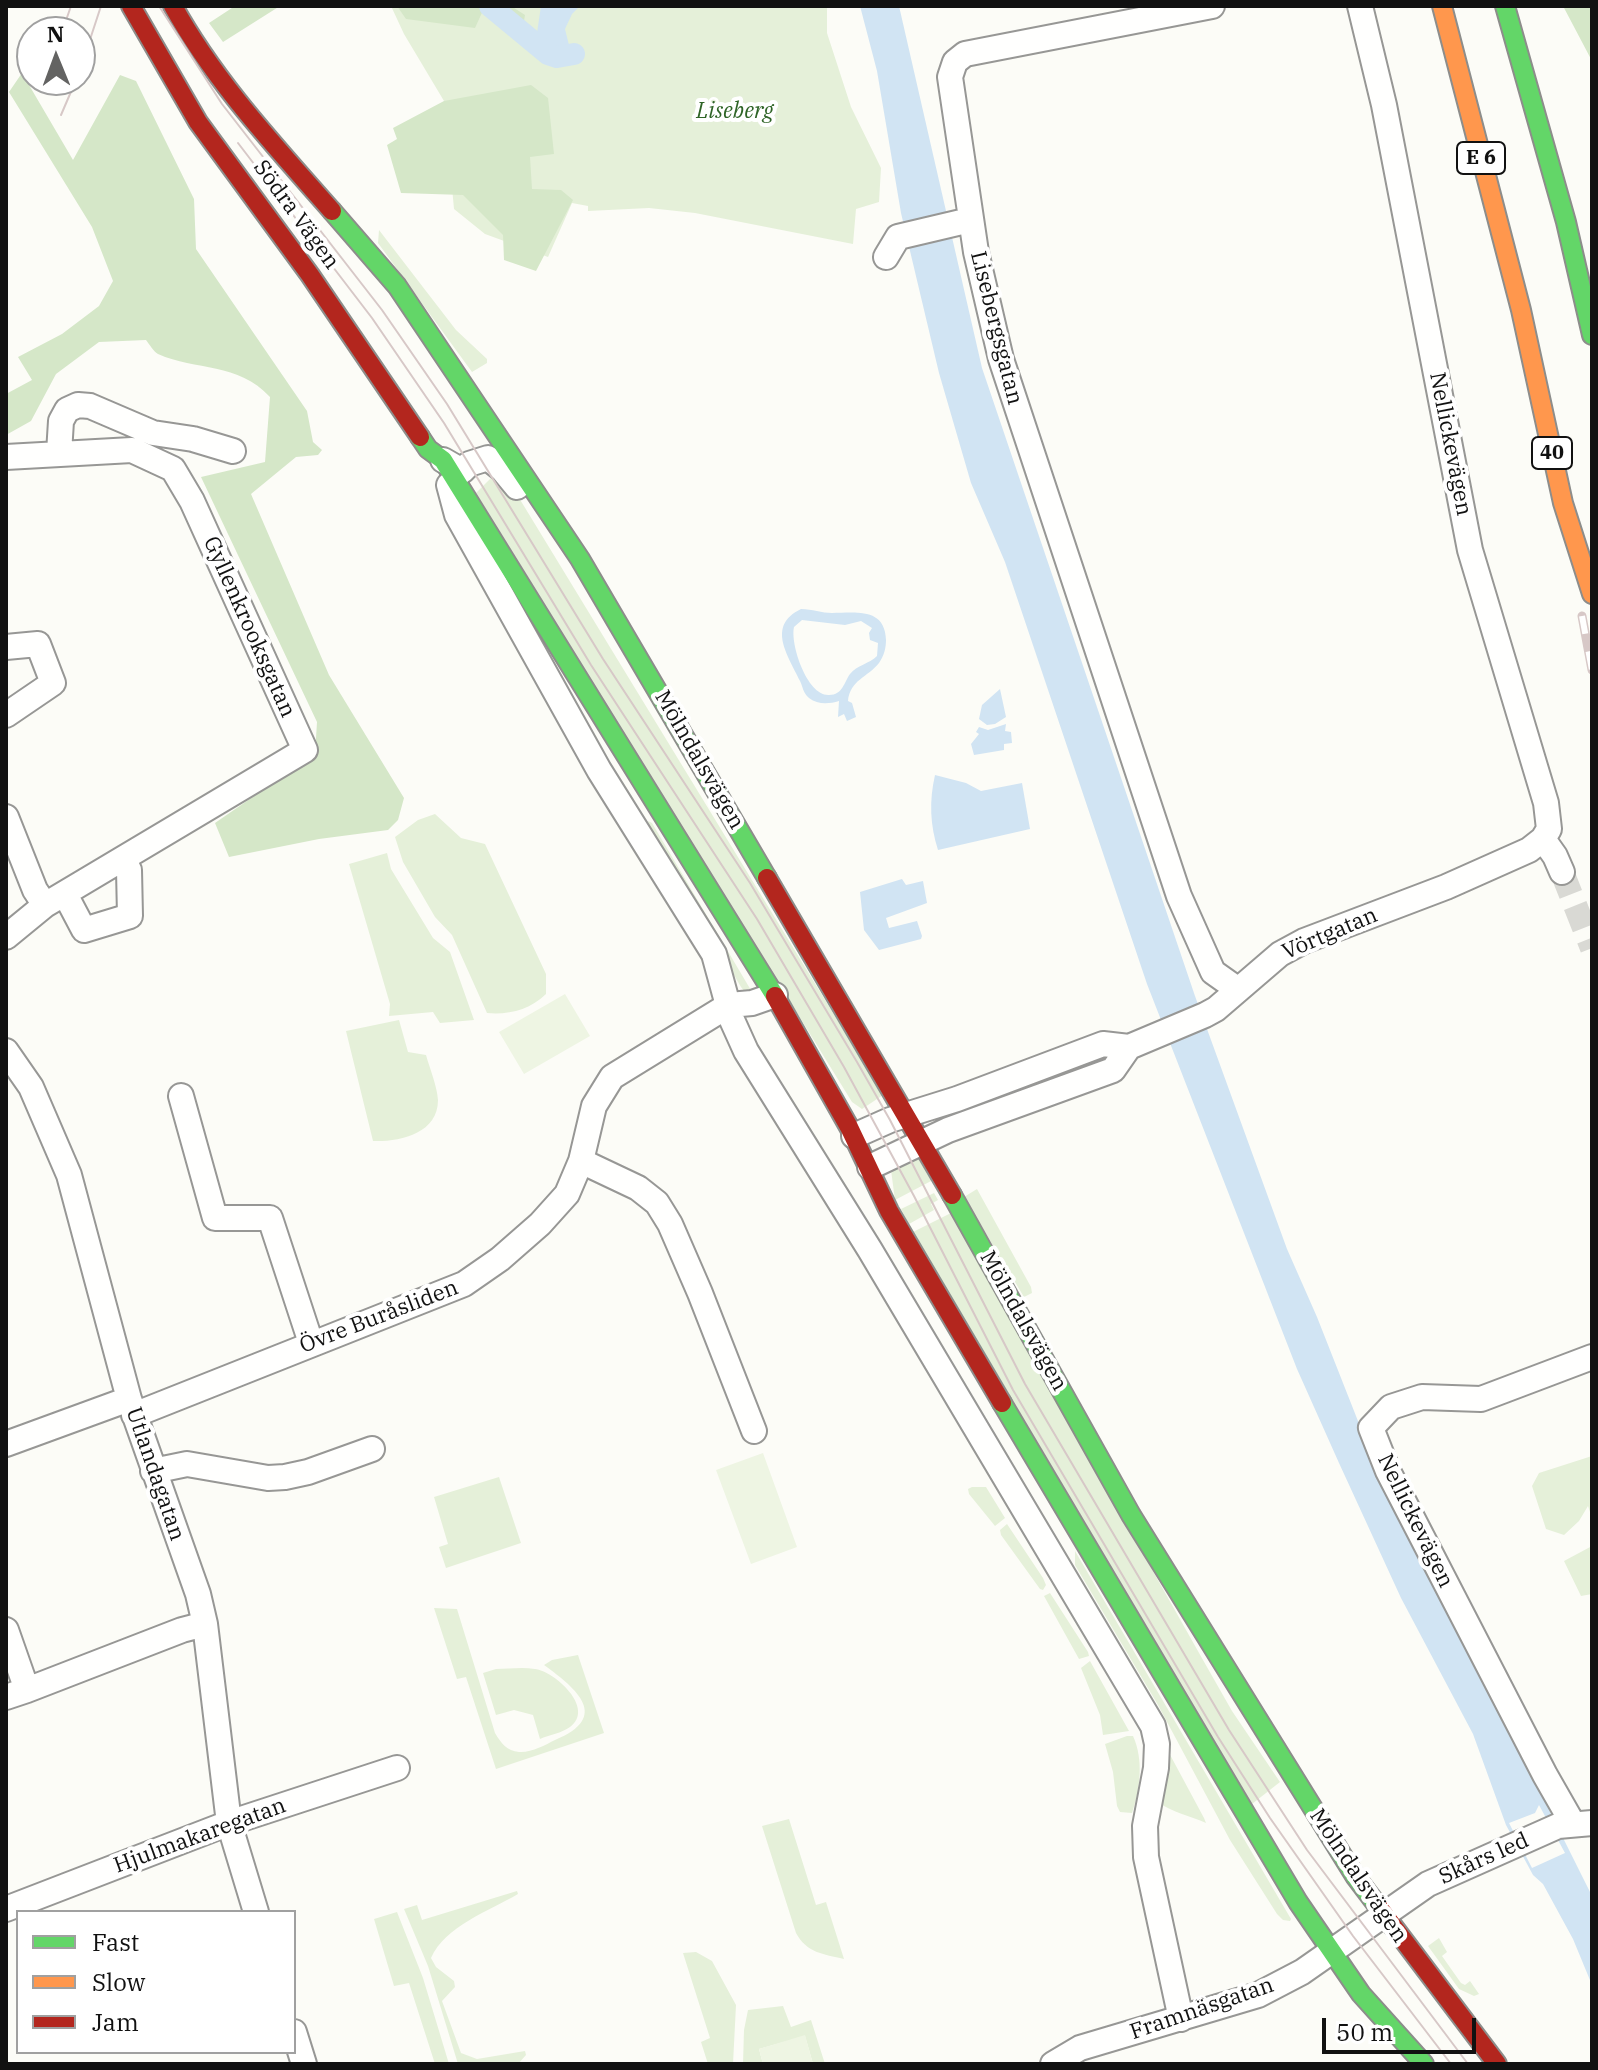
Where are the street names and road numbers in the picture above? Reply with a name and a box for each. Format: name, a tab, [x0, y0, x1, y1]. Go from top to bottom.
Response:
road number: E 6	[1457, 142, 1505, 174]
street label: Södra Vägen	[248, 155, 344, 275]
street label: Lisebergsgatan	[964, 248, 1028, 408]
street label: Nellickevägen	[1423, 370, 1477, 518]
road number: 40	[1532, 437, 1572, 469]
street label: Gyllenkrooksgatan	[197, 532, 301, 722]
street label: Mölndalsvägen	[649, 686, 749, 834]
street label: Vörtgatan	[1278, 902, 1382, 966]
street label: Mölndalsvägen	[974, 1246, 1072, 1396]
street label: Övre Buråsliden	[296, 1275, 462, 1359]
street label: Utlandagatan	[120, 1404, 190, 1544]
street label: Nellickevägen	[1371, 1450, 1459, 1592]
street label: Hjulmakaregatan	[110, 1793, 290, 1879]
street label: Mölndalsvägen	[1303, 1804, 1413, 1948]
street label: Skårs led	[1435, 1828, 1533, 1890]
street label: Framnäsgatan	[1127, 1972, 1277, 2046]

